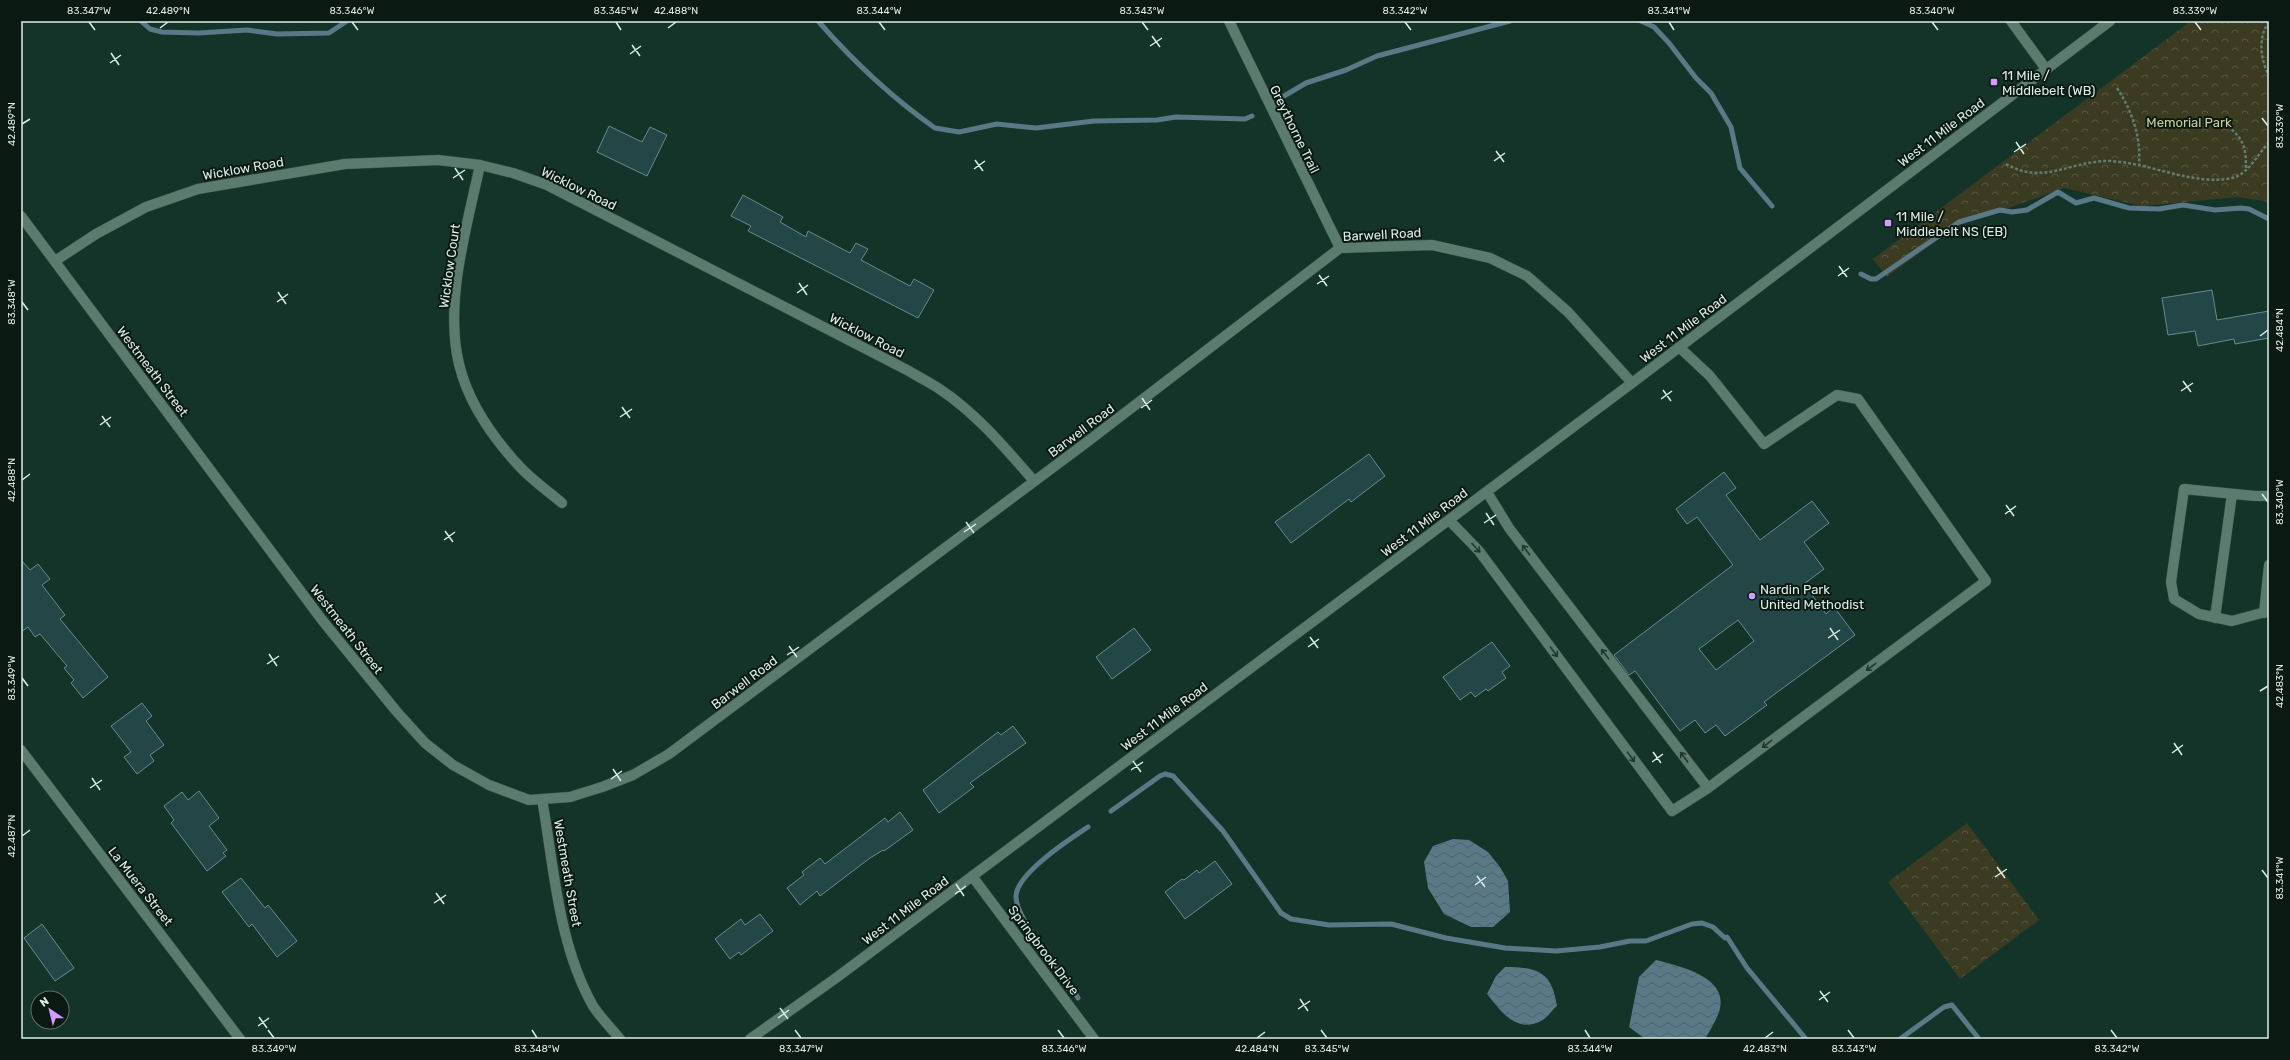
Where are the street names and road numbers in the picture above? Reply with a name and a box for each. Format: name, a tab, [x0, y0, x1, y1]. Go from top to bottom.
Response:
street label: Greythorne Trail	[1267, 83, 1322, 176]
street label: West 11 Mile Road	[1895, 95, 1988, 170]
street label: Wicklow Road	[201, 154, 285, 183]
street label: Wicklow Road	[539, 164, 619, 213]
street label: Wicklow Court	[436, 223, 463, 309]
street label: Barwell Road	[1342, 225, 1422, 244]
street label: West 11 Mile Road	[1637, 291, 1730, 366]
street label: Wicklow Road	[827, 310, 907, 361]
street label: Westmeath Street	[114, 323, 191, 419]
street label: Barwell Road	[1045, 401, 1117, 460]
street label: West 11 Mile Road	[1378, 485, 1471, 560]
street label: Westmeath Street	[307, 582, 386, 677]
street label: Barwell Road	[708, 653, 780, 712]
street label: West 11 Mile Road	[1118, 679, 1211, 754]
street label: Westmeath Street	[551, 818, 584, 928]
street label: La Muera Street	[105, 844, 176, 929]
street label: West 11 Mile Road	[859, 873, 952, 948]
street label: Springbrook Drive	[1004, 903, 1082, 999]

